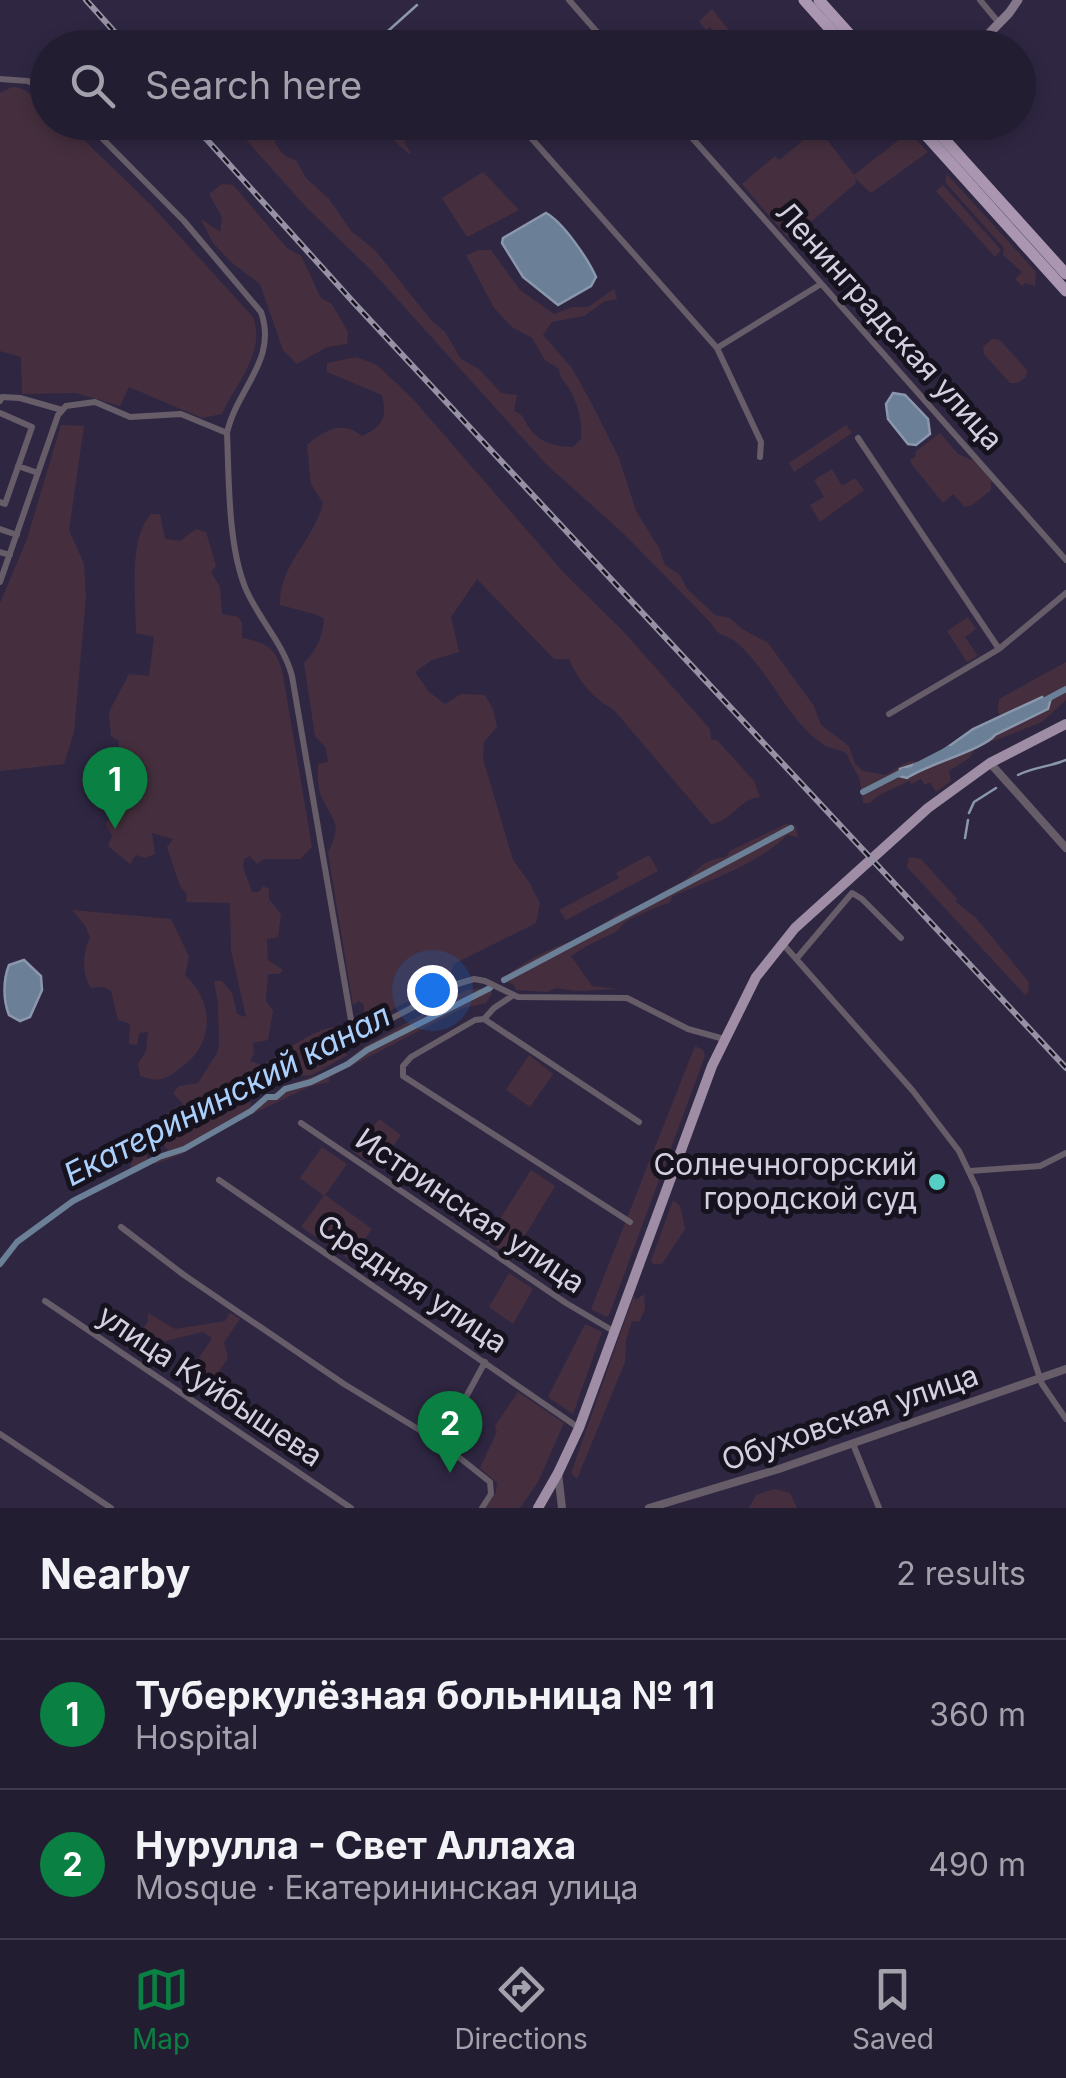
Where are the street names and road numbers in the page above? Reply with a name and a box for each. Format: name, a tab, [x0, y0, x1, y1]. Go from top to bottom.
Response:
street label: Ленинградская улица	[769, 194, 1011, 457]
street label: Истринская улица	[349, 1120, 592, 1300]
street label: Средняя улица	[311, 1206, 514, 1360]
street label: улица Куйбышева	[91, 1297, 330, 1474]
street label: Обуховская улица	[717, 1356, 983, 1478]

